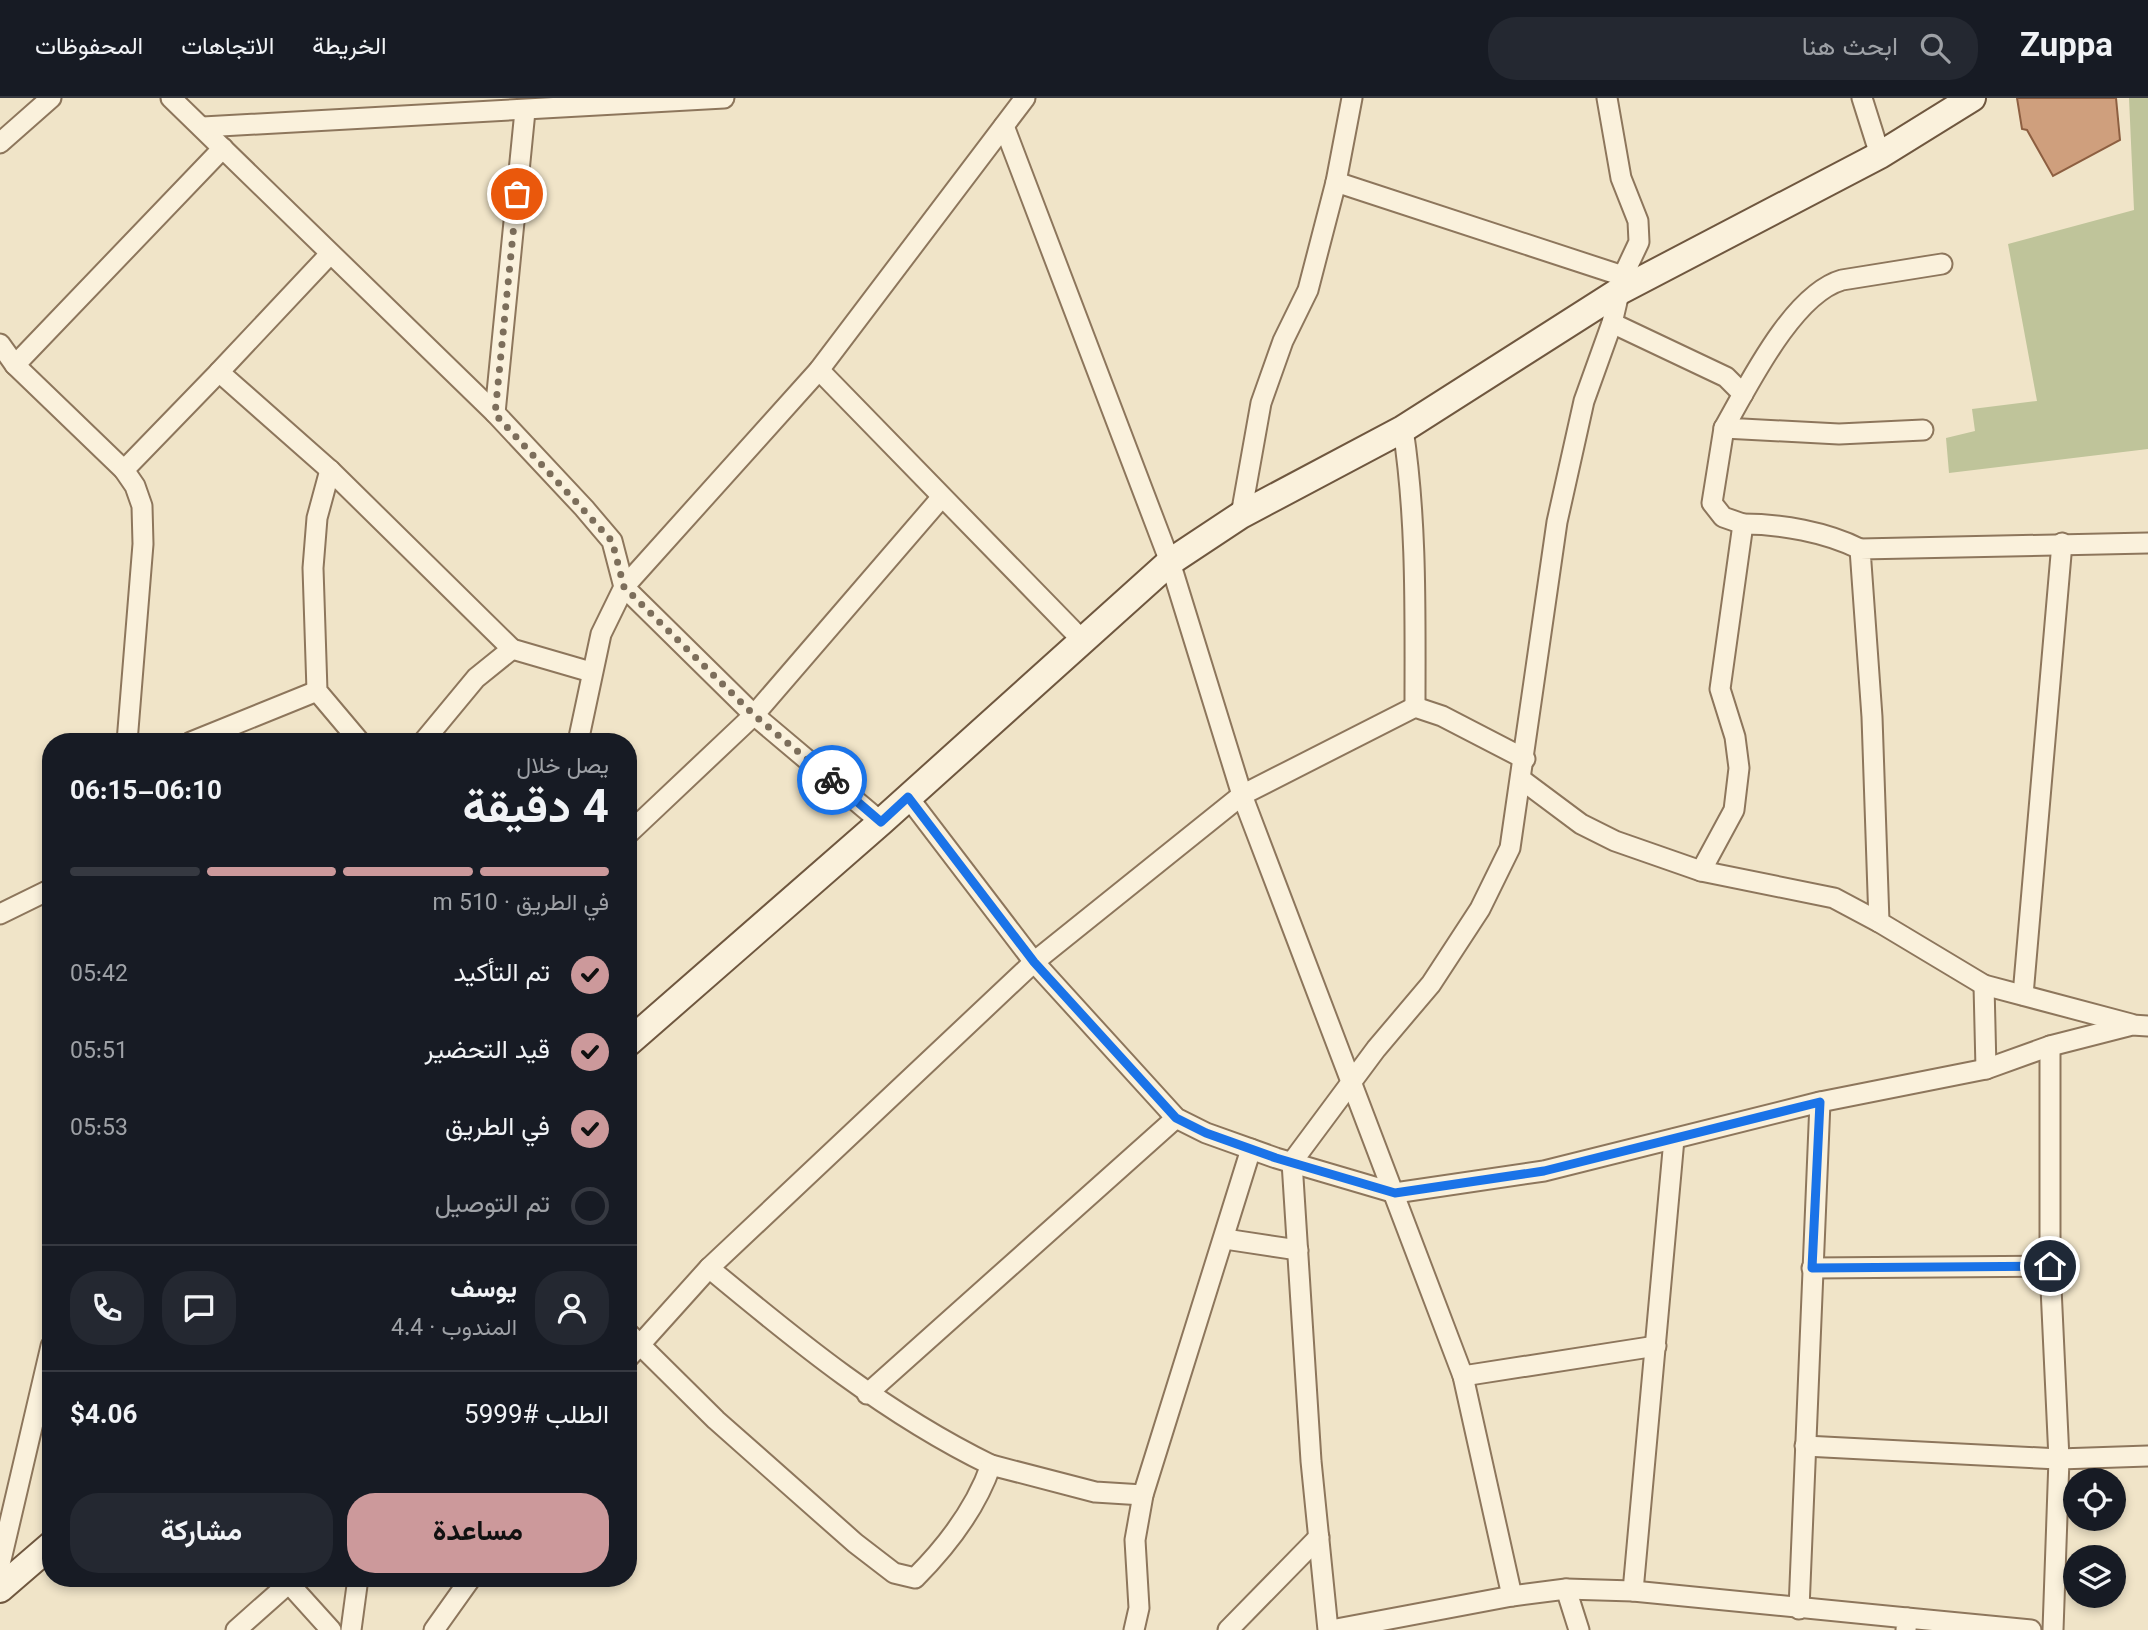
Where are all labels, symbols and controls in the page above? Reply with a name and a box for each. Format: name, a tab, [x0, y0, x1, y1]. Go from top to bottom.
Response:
search box	[1488, 17, 1978, 80]
text: Zuppa	[2020, 22, 2113, 74]
text: ابحث هنا	[1802, 28, 1898, 69]
text: المحفوظات	[35, 29, 143, 67]
text: الاتجاهات	[181, 29, 274, 67]
text: الخريطة	[312, 29, 387, 67]
icon: search	[1916, 29, 1954, 67]
pin	[487, 164, 547, 224]
icon: bag	[498, 175, 536, 213]
courier	[797, 745, 867, 815]
text: يصل خلال	[516, 749, 609, 785]
icon: bike	[813, 761, 851, 799]
text: 06:10–06:15	[70, 772, 222, 813]
text: 4 دقيقة	[463, 775, 609, 847]
text: في الطريق · 510 m	[433, 886, 609, 922]
text: تم التأكيد	[453, 954, 550, 995]
icon: check	[571, 956, 609, 994]
text: 05:42	[70, 957, 128, 993]
text: قيد التحضير	[425, 1031, 550, 1072]
icon: check	[571, 1033, 609, 1071]
text: 05:51	[70, 1034, 128, 1070]
text: في الطريق	[445, 1108, 550, 1149]
icon: check	[571, 1110, 609, 1148]
text: 05:53	[70, 1111, 128, 1147]
text: تم التوصيل	[435, 1185, 550, 1226]
pin	[2020, 1236, 2080, 1296]
icon: home	[2031, 1247, 2069, 1285]
text: يوسف	[450, 1270, 517, 1311]
button: phone	[70, 1271, 144, 1345]
button: chat	[162, 1271, 236, 1345]
button: person	[535, 1271, 609, 1345]
text: المندوب · 4.4	[391, 1311, 517, 1347]
text: $4.06	[70, 1396, 137, 1437]
text: الطلب #5999	[464, 1396, 609, 1437]
map controls	[2063, 1468, 2126, 1608]
button: locate	[2063, 1468, 2126, 1531]
button: مشاركة	[70, 1493, 333, 1573]
button: مساعدة	[347, 1493, 609, 1573]
button: layers	[2063, 1545, 2126, 1608]

